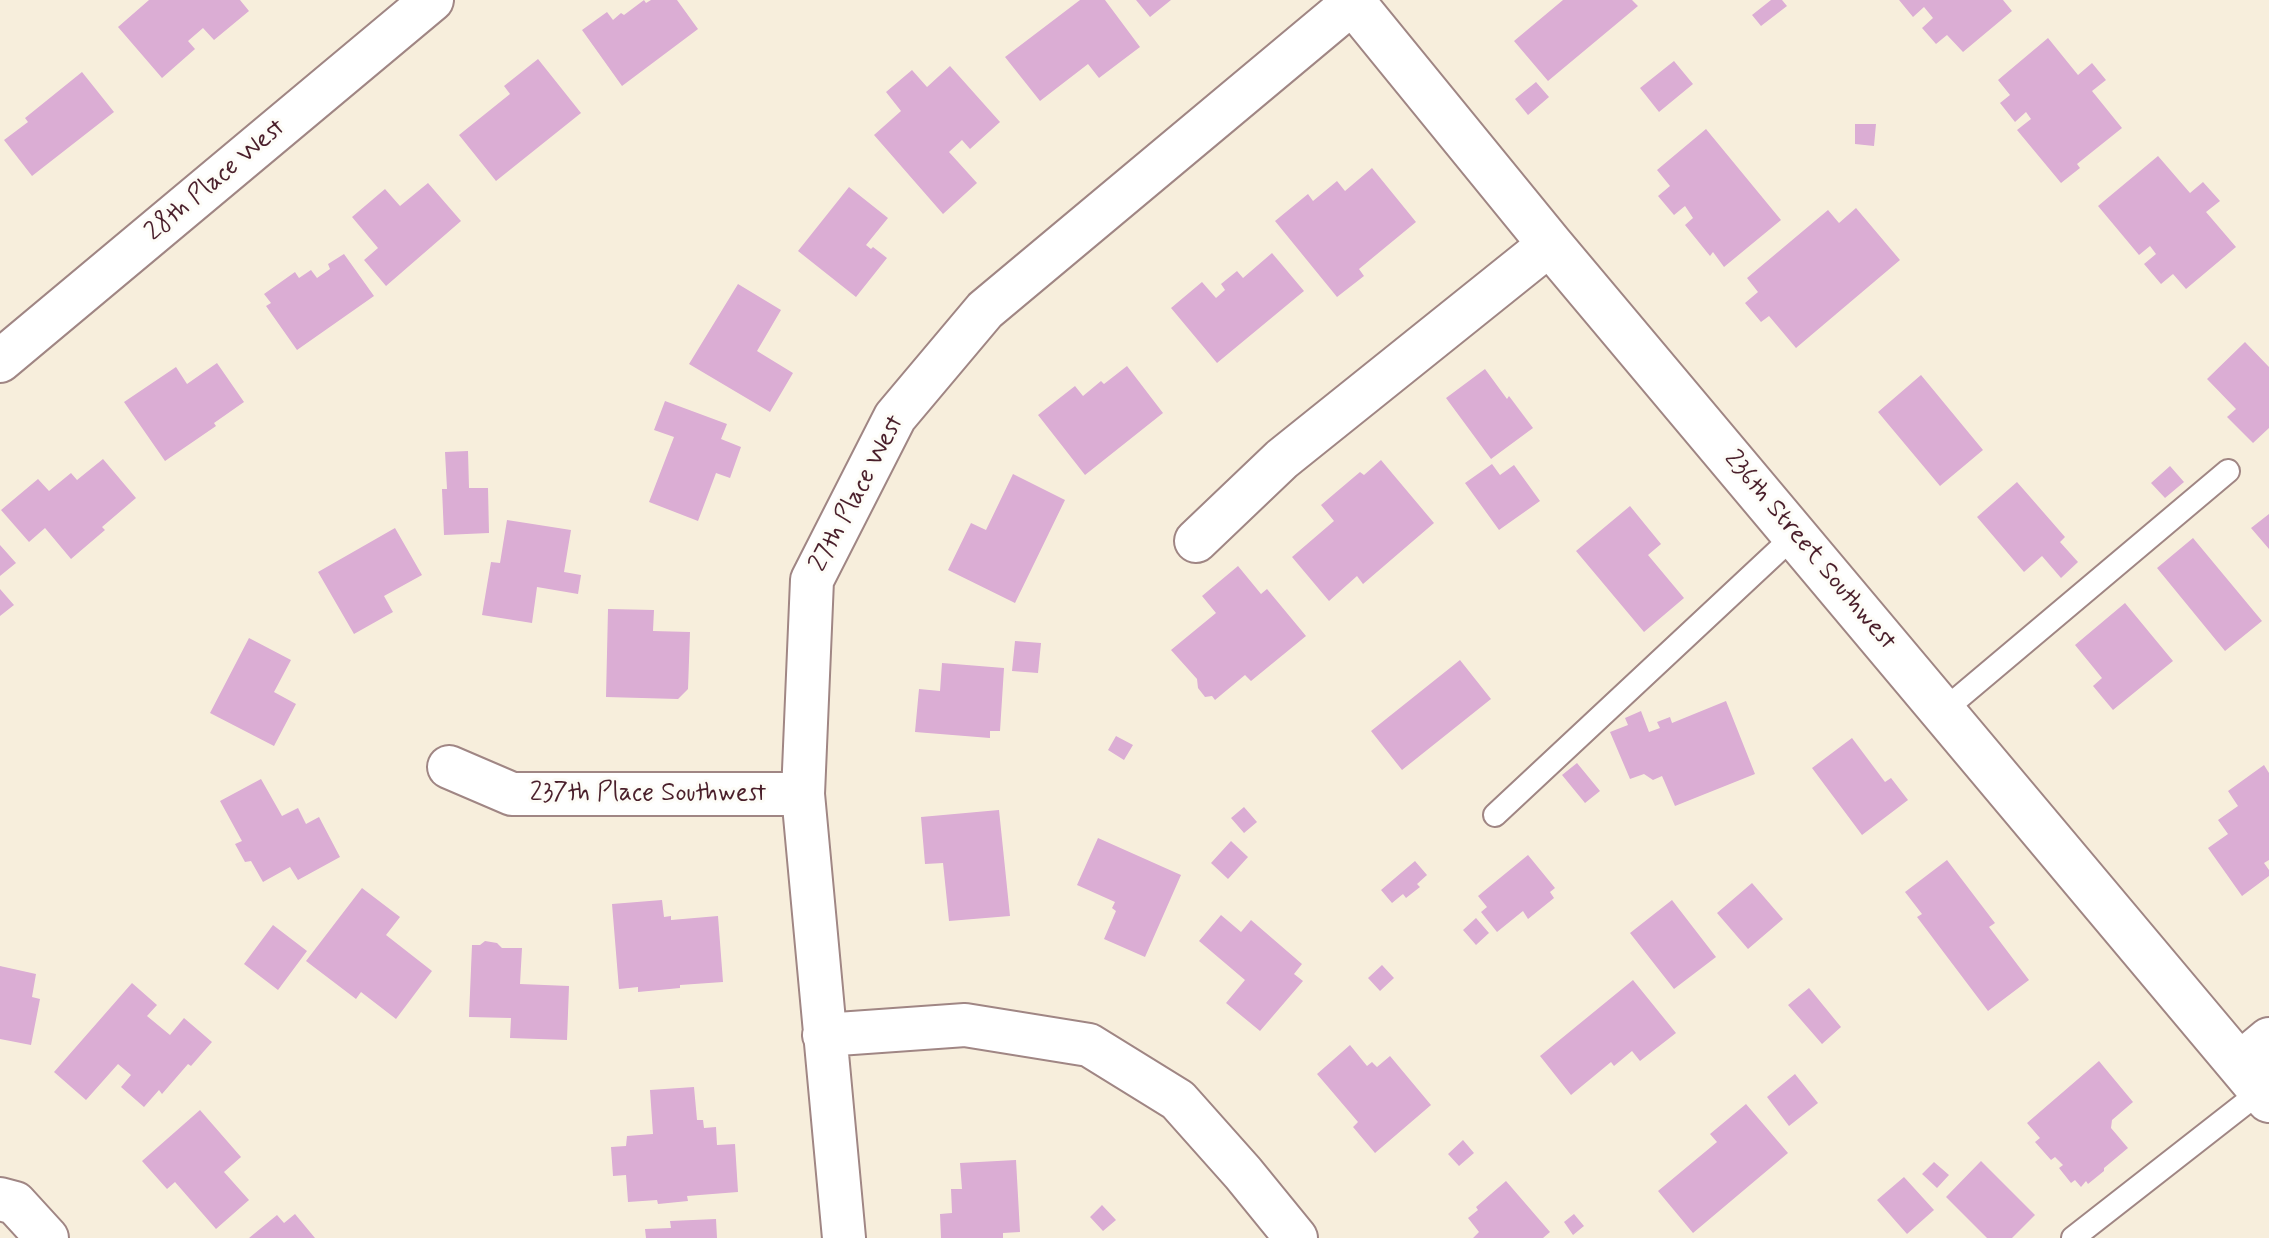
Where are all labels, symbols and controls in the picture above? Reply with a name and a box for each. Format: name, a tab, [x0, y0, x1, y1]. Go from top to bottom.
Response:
street label: 28th Place West	[140, 113, 292, 249]
street label: 27th Place West	[804, 411, 912, 577]
street label: 236th Street Southwest	[1716, 445, 1902, 657]
street label: 237th Place Southwest	[530, 779, 766, 811]

